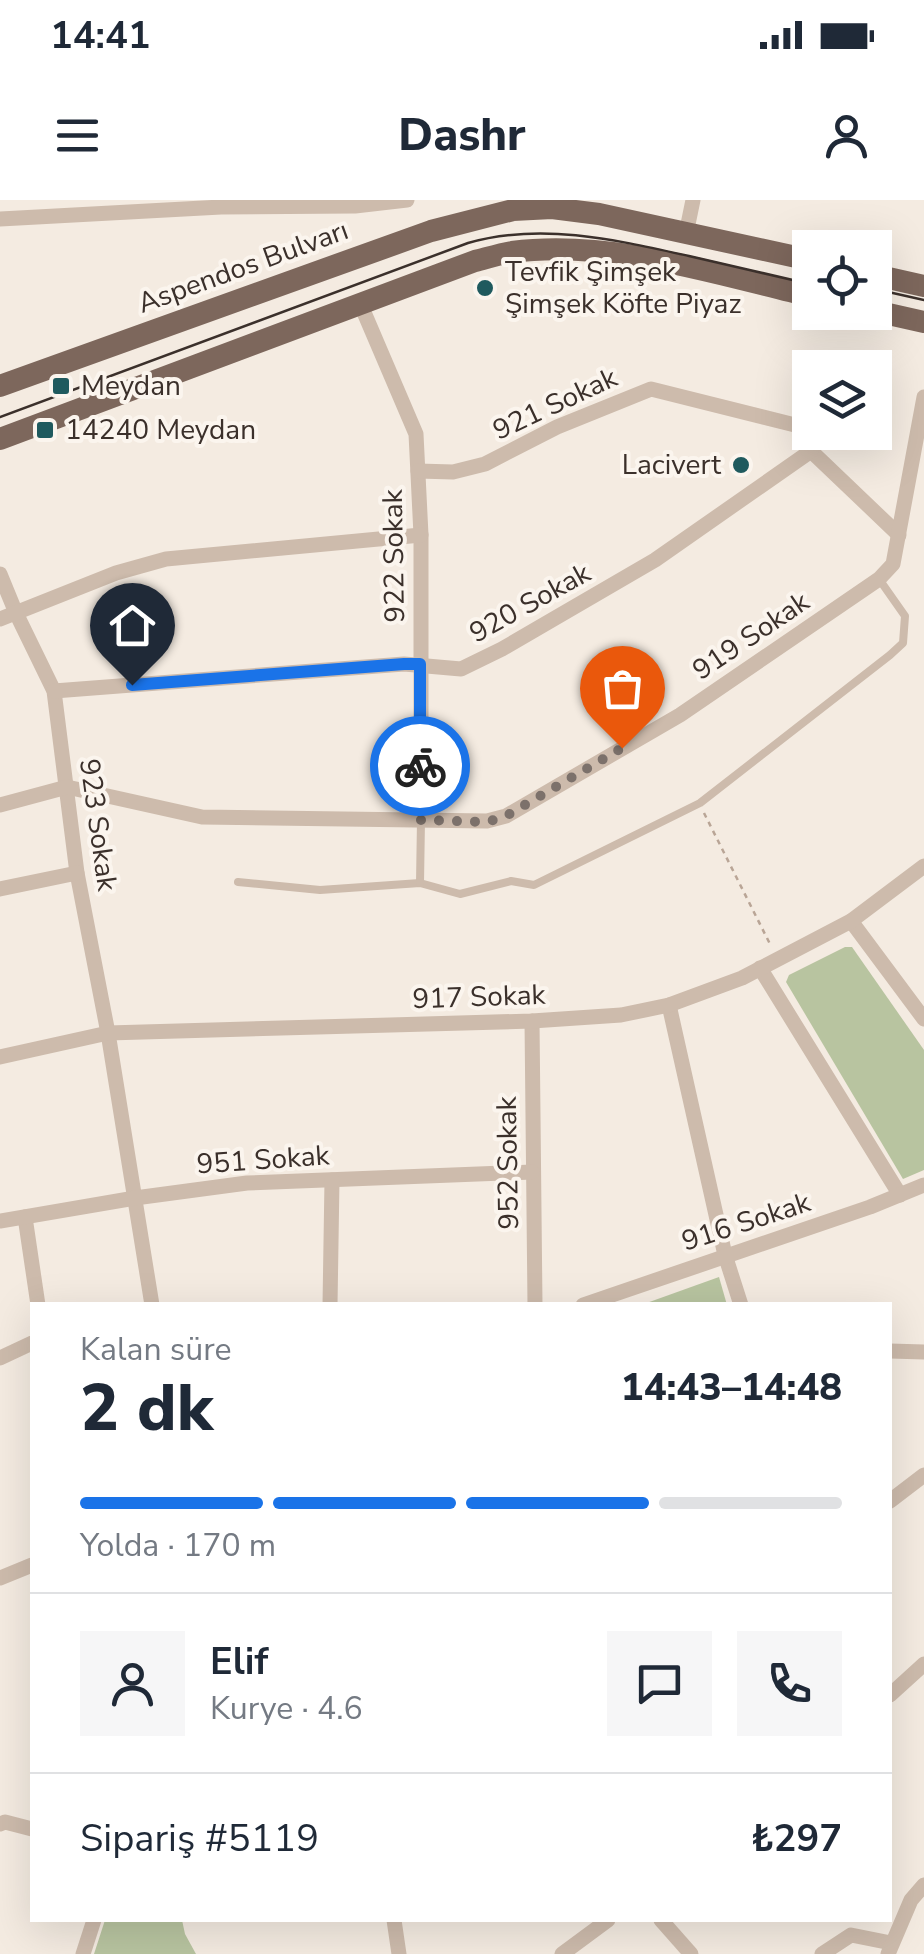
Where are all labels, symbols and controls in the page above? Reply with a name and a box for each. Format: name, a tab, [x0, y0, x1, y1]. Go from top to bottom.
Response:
text: 14:41	[50, 10, 151, 61]
text: Dashr	[398, 105, 526, 166]
icon: menu	[50, 108, 105, 163]
icon: person	[819, 108, 874, 163]
street label: Aspendos Bulvarı	[132, 211, 354, 323]
map controls	[792, 230, 892, 450]
button: locate	[792, 230, 892, 330]
place label: Tevfik Şimşek Şimşek Köfte Piyaz	[505, 253, 741, 323]
marker: Tevfik Şimşek Şimşek Köfte Piyaz	[474, 277, 496, 299]
button: layers	[792, 350, 892, 450]
street label: 921 Sokak	[487, 358, 624, 449]
place label: Meydan	[81, 367, 181, 405]
marker: Meydan	[50, 375, 72, 397]
place label: 14240 Meydan	[65, 411, 256, 449]
marker: 14240 Meydan	[34, 419, 56, 441]
place label: Lacivert	[622, 446, 721, 484]
marker: Lacivert	[730, 454, 752, 476]
street label: 922 Sokak	[374, 488, 414, 623]
street label: 920 Sokak	[463, 554, 598, 652]
street label: 919 Sokak	[685, 582, 818, 689]
pin	[90, 583, 175, 686]
icon: home	[105, 598, 160, 653]
pin	[580, 646, 665, 749]
icon: bag	[595, 661, 650, 716]
courier	[370, 716, 470, 816]
icon: bike	[393, 739, 448, 794]
street label: 923 Sokak	[70, 756, 126, 895]
street label: 917 Sokak	[412, 976, 547, 1018]
street label: 952 Sokak	[488, 1095, 528, 1230]
street label: 951 Sokak	[195, 1136, 332, 1184]
street label: 916 Sokak	[677, 1183, 816, 1261]
text: Kalan süre	[80, 1328, 231, 1371]
text: 14:43–14:48	[621, 1362, 842, 1413]
text: 2 dk	[80, 1364, 213, 1453]
text: Yolda · 170 m	[80, 1524, 276, 1567]
button: person	[80, 1631, 185, 1736]
button: chat	[607, 1631, 712, 1736]
button: phone	[737, 1631, 842, 1736]
text: Elif	[210, 1636, 268, 1687]
text: Kurye · 4.6	[210, 1687, 363, 1730]
text: Sipariş #5119	[80, 1813, 319, 1864]
text: ₺297	[751, 1813, 842, 1864]

